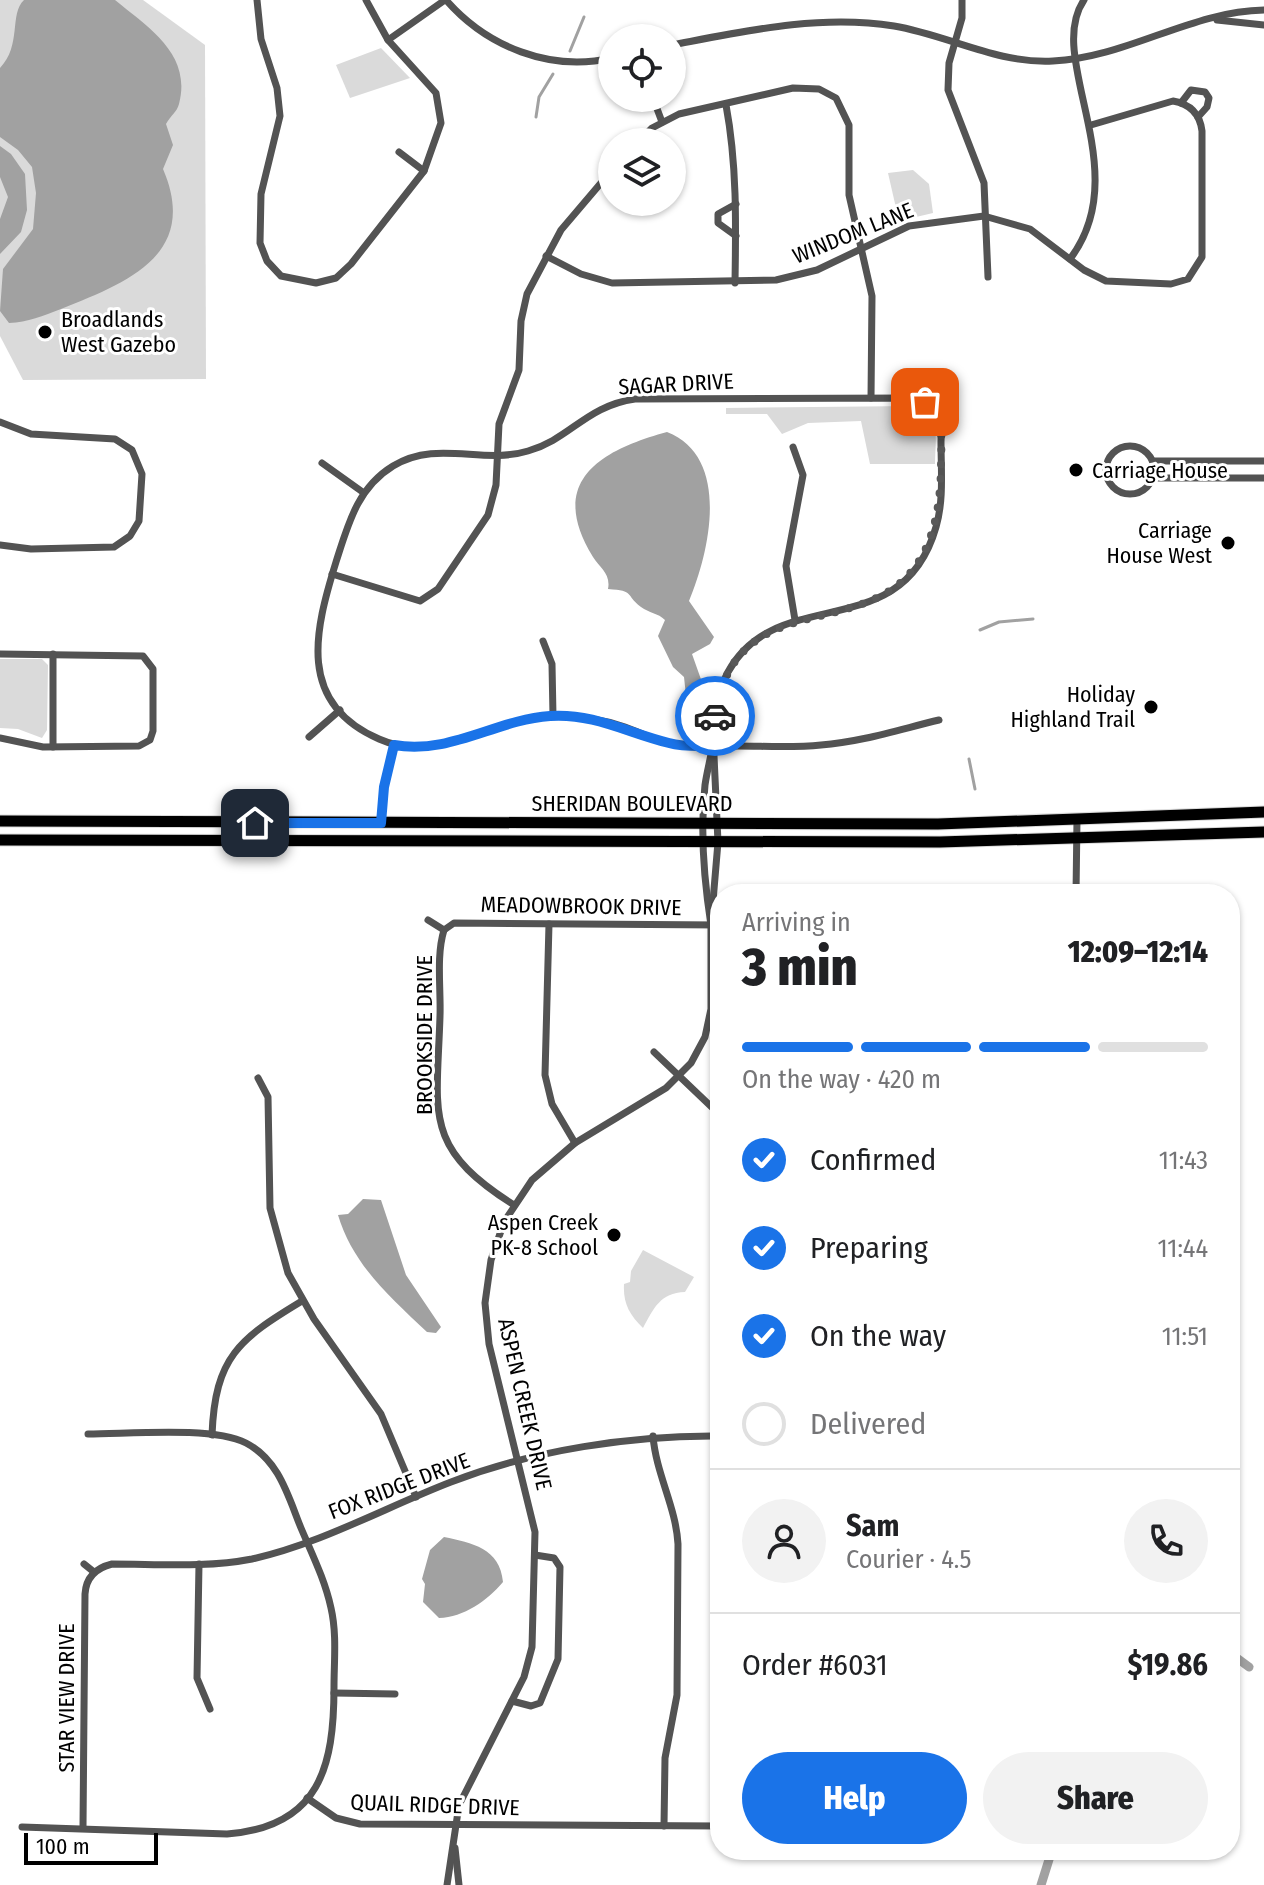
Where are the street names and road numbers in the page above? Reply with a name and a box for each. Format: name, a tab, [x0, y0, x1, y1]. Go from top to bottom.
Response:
street label: WINDOM LANE	[789, 197, 917, 269]
street label: SAGAR DRIVE	[618, 367, 734, 401]
street label: SHERIDAN BOULEVARD	[531, 790, 733, 817]
street label: MEADOWBROOK DRIVE	[480, 891, 682, 921]
street label: BROOKSIDE DRIVE	[411, 955, 438, 1115]
street label: ASPEN CREEK DRIVE	[492, 1315, 558, 1493]
street label: FOX RIDGE DRIVE	[324, 1447, 474, 1525]
street label: STAR VIEW DRIVE	[53, 1623, 80, 1773]
street label: QUAIL RIDGE DRIVE	[350, 1789, 520, 1821]

